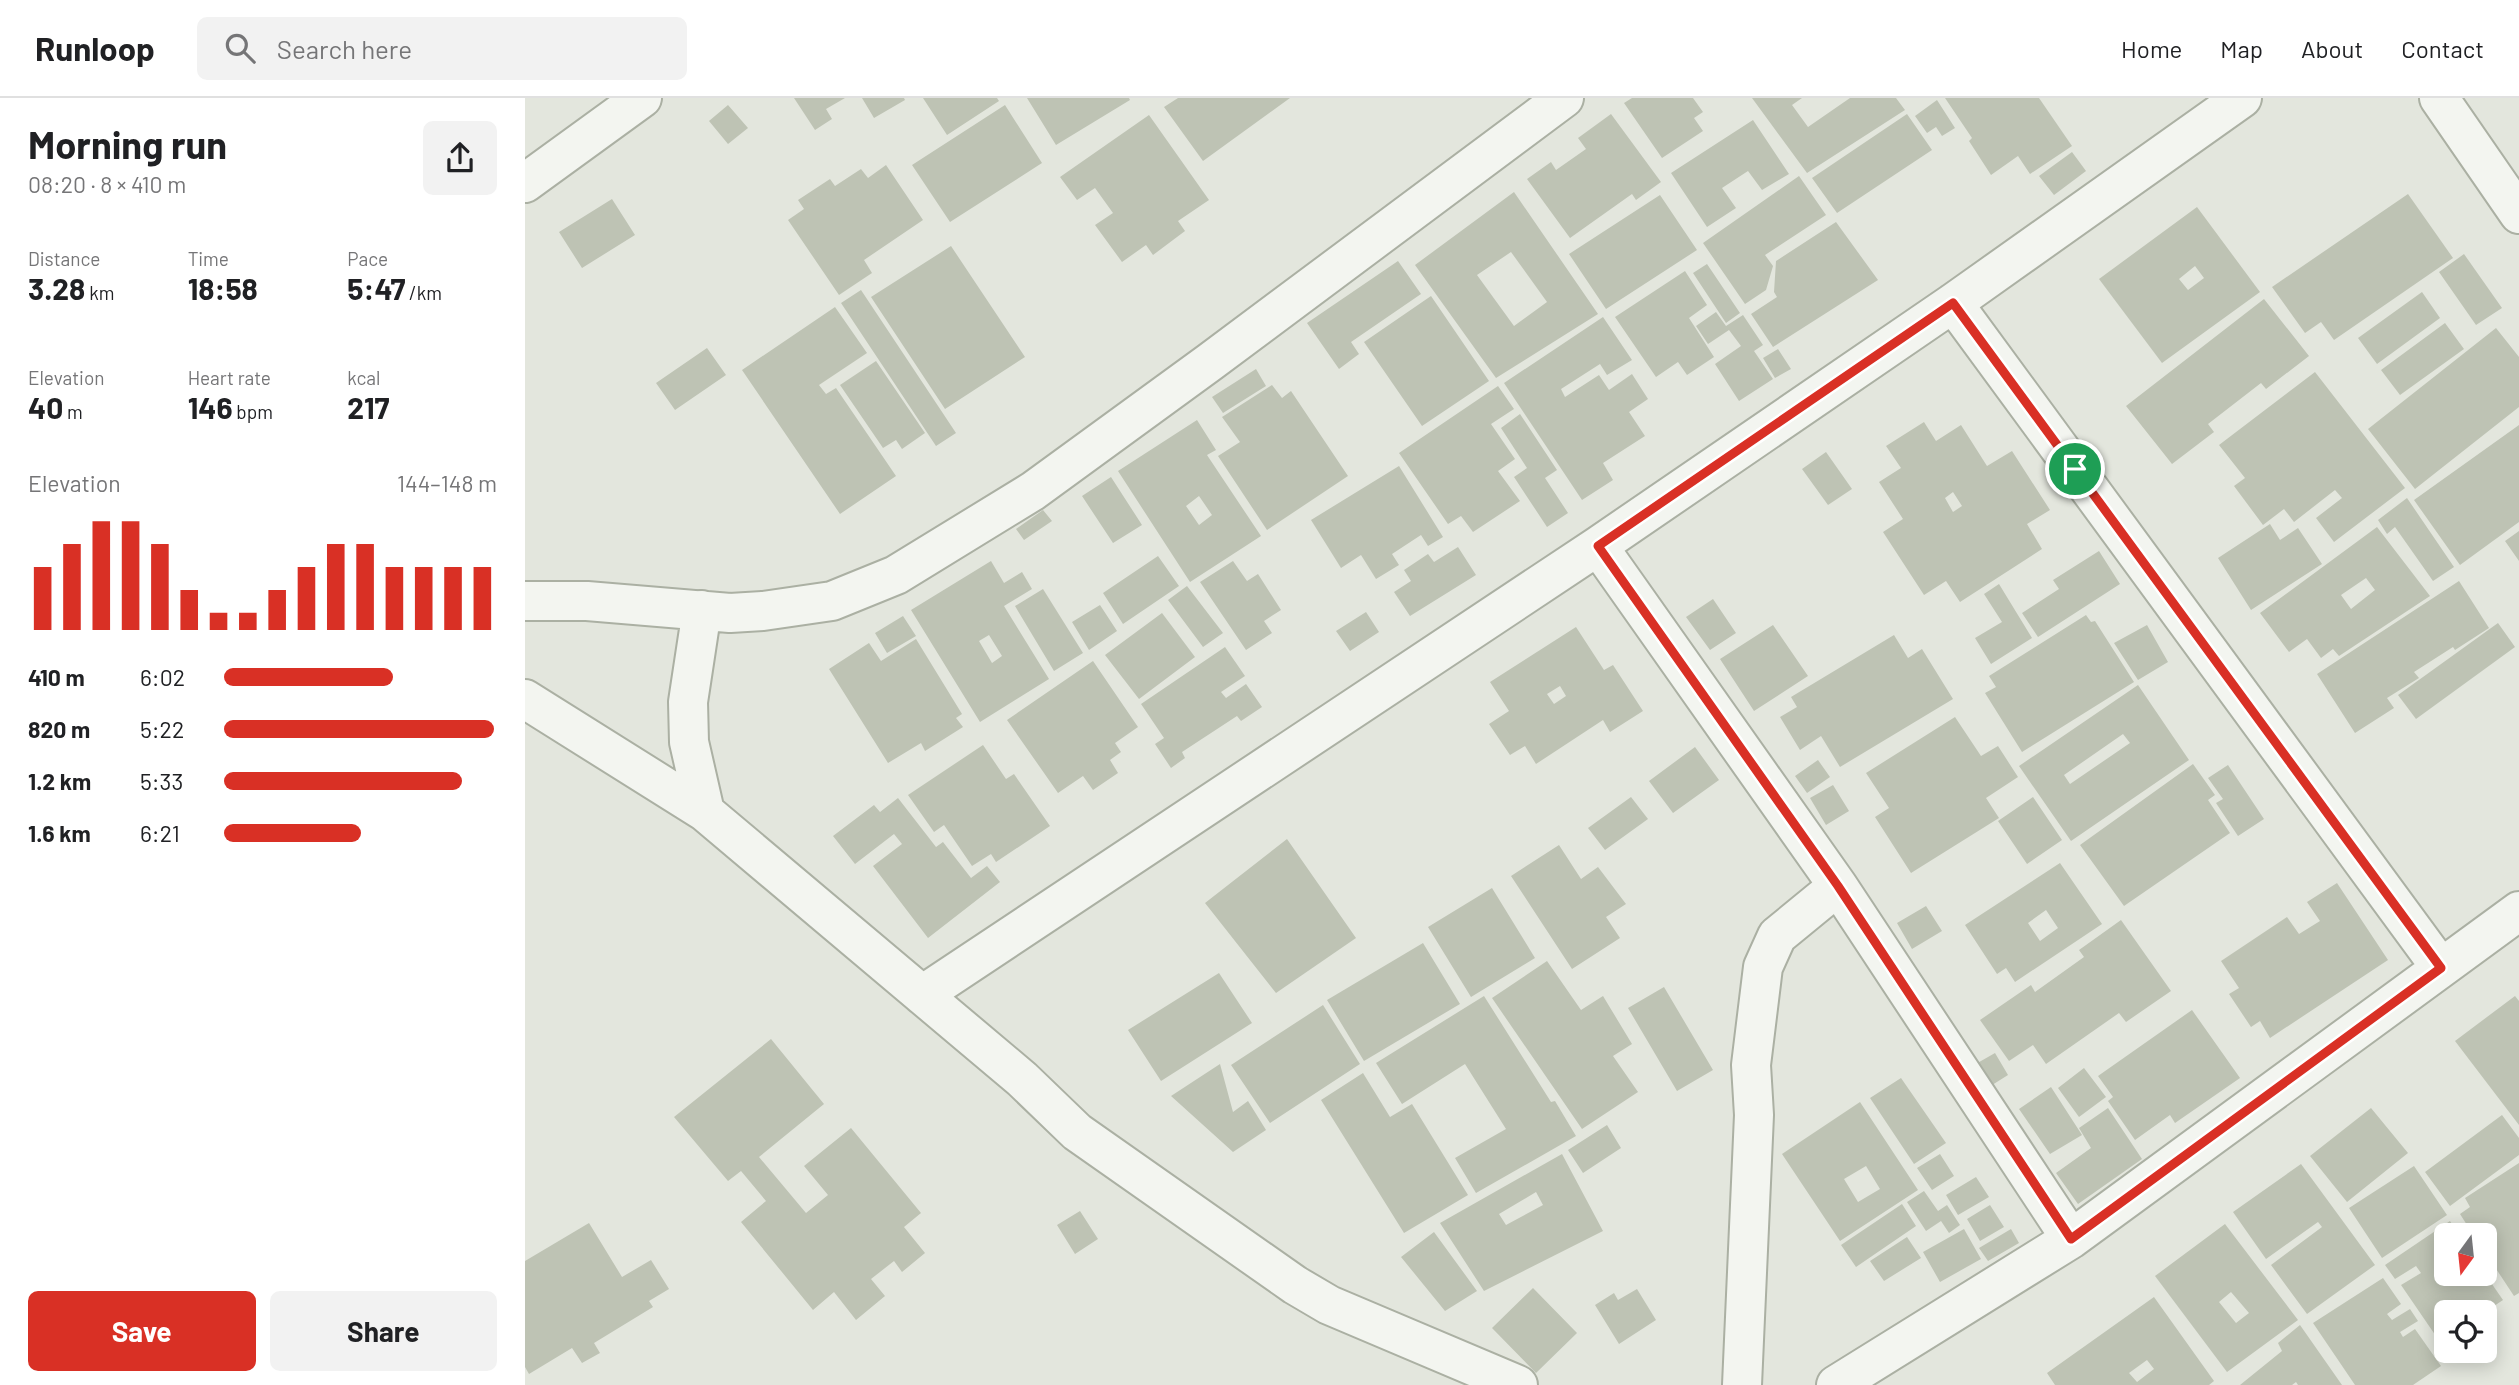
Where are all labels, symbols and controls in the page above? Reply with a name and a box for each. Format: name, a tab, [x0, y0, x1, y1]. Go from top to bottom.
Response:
search box	[197, 17, 687, 80]
text: Runloop	[35, 28, 155, 68]
icon: search	[221, 29, 259, 67]
text: Search here	[277, 33, 412, 64]
text: Home	[2121, 34, 2182, 63]
text: Map	[2220, 34, 2263, 63]
text: About	[2301, 34, 2363, 63]
text: Contact	[2401, 34, 2484, 63]
text: Morning run	[28, 121, 227, 167]
button: share	[423, 121, 497, 195]
text: 08:20 · 8 × 410 m	[28, 170, 186, 198]
text: Distance	[28, 247, 100, 270]
text: Time	[188, 247, 229, 270]
text: Pace	[347, 247, 388, 270]
text: 3.28	[28, 270, 85, 306]
text: 18:58	[188, 270, 258, 306]
text: 5:47	[347, 270, 405, 306]
text: km	[85, 281, 114, 304]
text: /km	[405, 281, 442, 304]
text: Elevation	[28, 366, 105, 389]
text: Heart rate	[188, 366, 271, 389]
text: kcal	[347, 366, 380, 389]
text: 40	[28, 389, 63, 425]
text: 146	[188, 389, 233, 425]
text: 217	[347, 389, 389, 425]
text: m	[63, 400, 83, 423]
text: bpm	[233, 400, 273, 423]
pin	[2045, 439, 2105, 499]
icon: arrive	[2056, 450, 2094, 488]
text: Elevation	[28, 469, 121, 497]
text: 144–148 m	[397, 469, 497, 497]
text: 410 m	[28, 663, 85, 691]
text: 6:02	[140, 663, 185, 691]
text: 820 m	[28, 715, 90, 743]
text: 5:22	[140, 715, 184, 743]
text: 1.2 km	[28, 767, 91, 795]
text: 5:33	[140, 767, 183, 795]
text: 1.6 km	[28, 819, 91, 847]
text: 6:21	[140, 819, 180, 847]
north arrow	[2434, 1223, 2497, 1286]
map controls	[2434, 1223, 2497, 1363]
button: Save	[28, 1291, 256, 1371]
button: Share	[270, 1291, 497, 1371]
button: locate	[2434, 1300, 2497, 1363]

